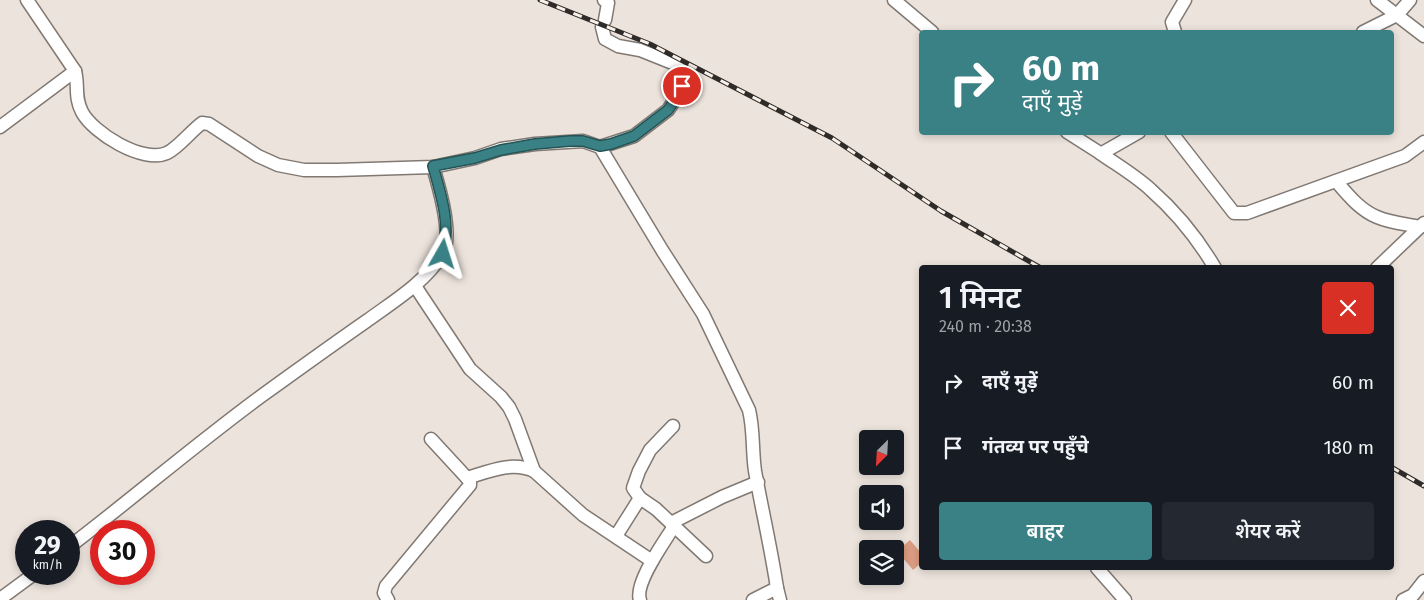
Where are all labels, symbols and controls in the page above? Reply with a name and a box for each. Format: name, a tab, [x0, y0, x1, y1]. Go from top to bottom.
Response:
text: 60 m	[1022, 47, 1100, 89]
icon: right	[939, 50, 1004, 115]
pin	[661, 65, 703, 107]
icon: arrive	[668, 72, 696, 100]
text: दाएँ मुड़ें	[1022, 89, 1082, 116]
position arrow	[416, 227, 468, 279]
text: 1 मिनट	[939, 280, 1021, 316]
button: close	[1322, 282, 1374, 334]
text: 240 m · 20:38	[939, 317, 1032, 336]
icon: right	[939, 369, 967, 397]
text: दाएँ मुड़ें	[982, 370, 1038, 393]
text: 60 m	[1332, 371, 1374, 394]
north arrow	[859, 430, 904, 475]
map controls	[859, 430, 904, 585]
icon: arrive	[939, 434, 967, 462]
text: गंतव्य पर पहुँचे	[982, 435, 1089, 458]
text: 180 m	[1323, 436, 1374, 459]
button: sound	[859, 485, 904, 530]
button: बाहर	[939, 502, 1152, 560]
button: शेयर करें	[1162, 502, 1374, 560]
speed limit sign: 30	[90, 520, 155, 585]
text: 29	[34, 531, 61, 561]
button: layers	[859, 540, 904, 585]
text: km/h	[33, 558, 62, 572]

